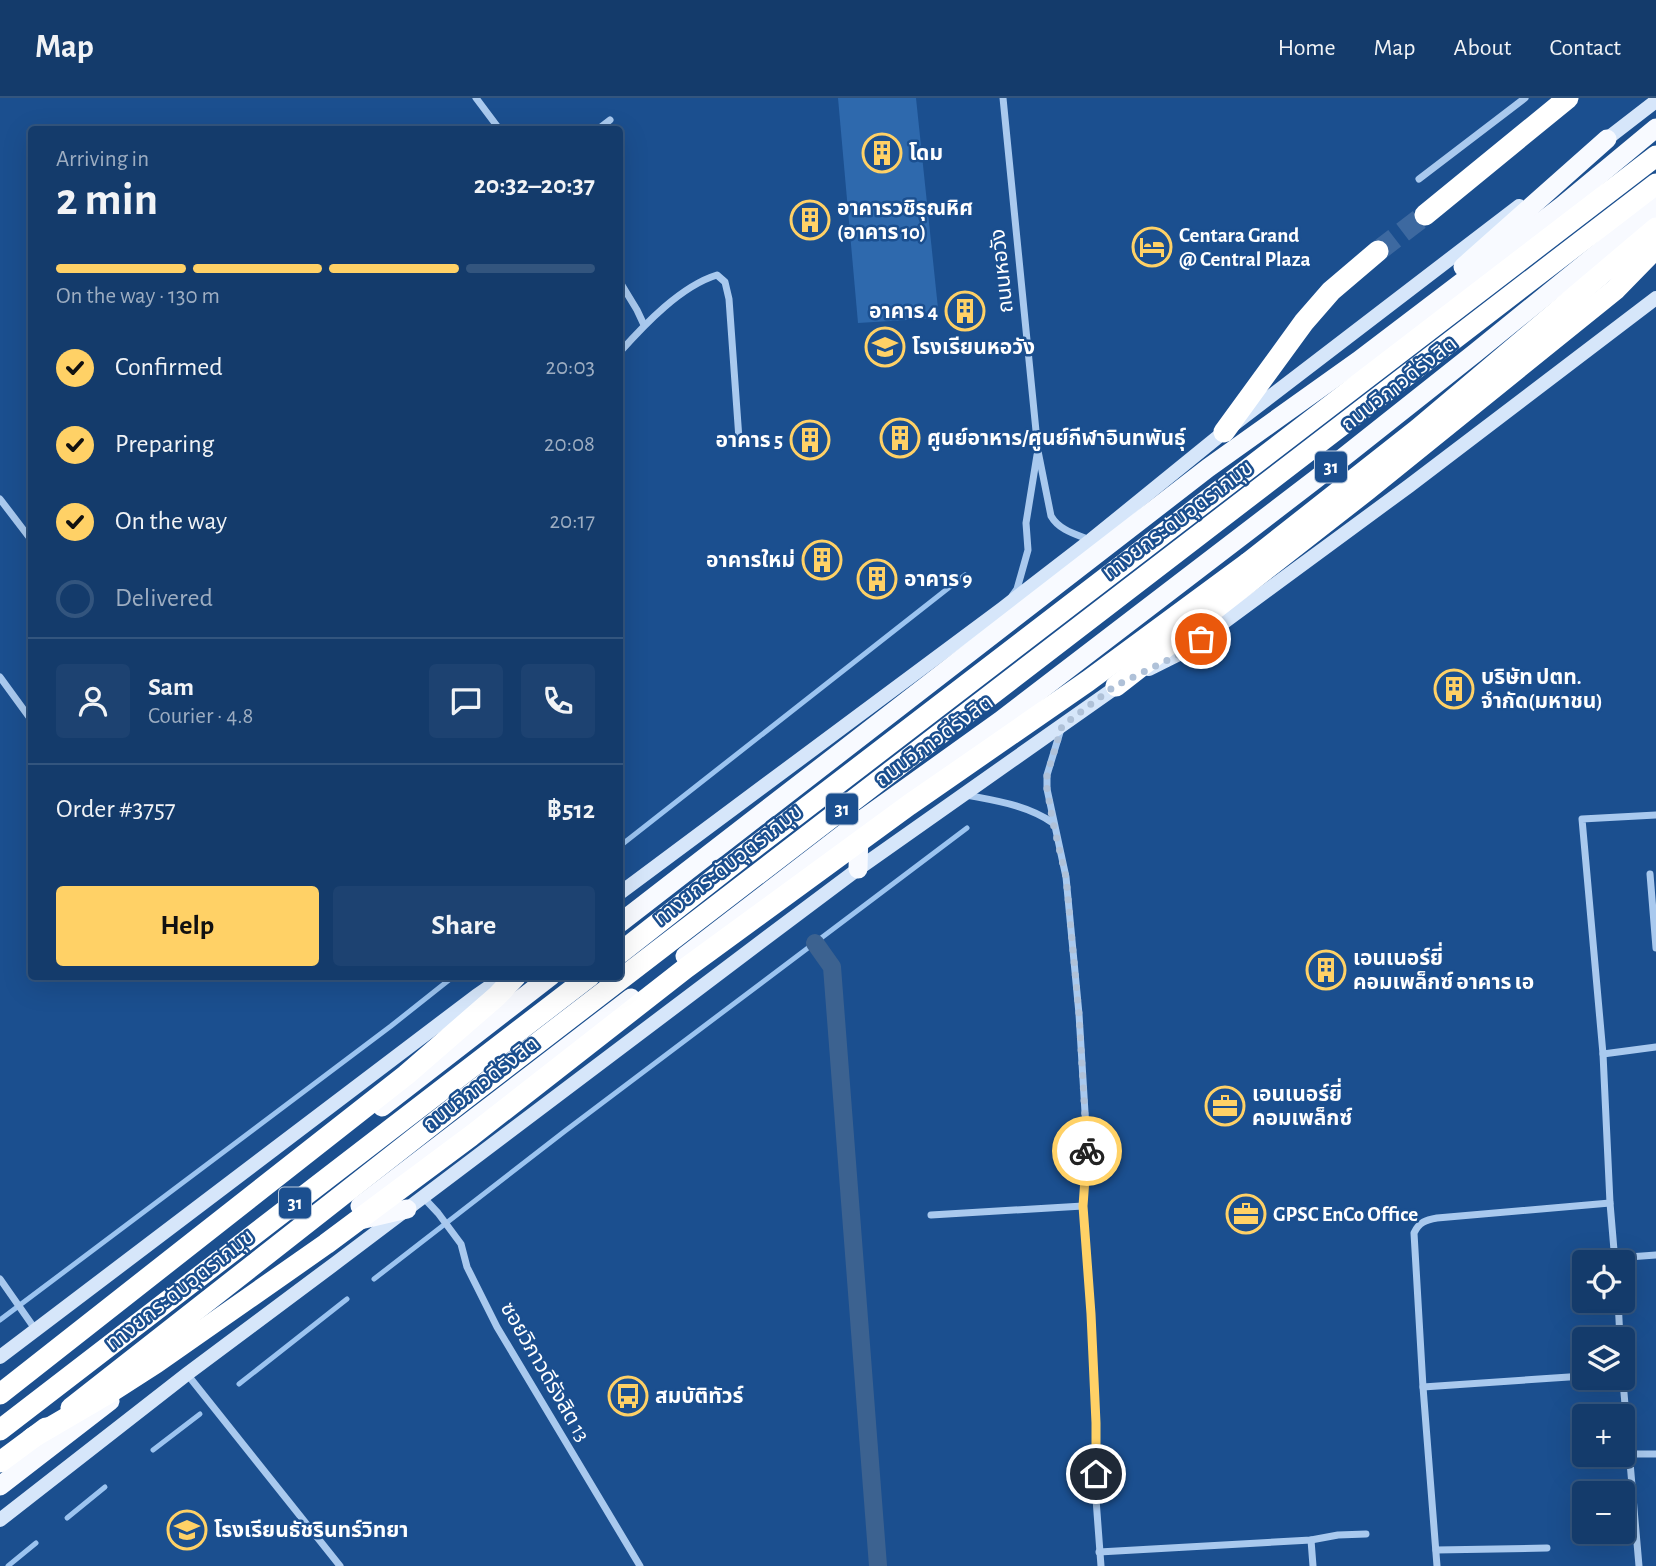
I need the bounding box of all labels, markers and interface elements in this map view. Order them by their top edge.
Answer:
text: Map [35,31,94,64]
text: Home [1278,36,1336,60]
text: Map [1374,36,1416,60]
text: About [1454,36,1511,60]
text: Contact [1549,36,1621,60]
building icon: โดม [861,132,903,174]
place label: โดม [909,142,943,164]
text: Arriving in [56,148,149,171]
text: 20:32–20:37 [474,172,595,198]
text: 2 min [56,177,158,223]
place label: อาคารวชิรุณหิศ (อาคาร 10) [837,198,973,243]
building icon: อาคารวชิรุณหิศ (อาคาร 10) [789,199,831,241]
place label: Centara Grand @ Central Plaza [1179,225,1311,270]
hotel icon: Centara Grand @ Central Plaza [1131,226,1173,268]
street label: ถนนหอวัง [987,228,1017,314]
text: On the way · 130 m [56,285,220,308]
building icon: อาคาร 4 [944,290,986,332]
place label: อาคาร 4 [869,301,938,322]
school or university icon: โรงเรียนหอวัง [864,326,906,368]
street label: ถนนวิภาวดีรังสิต [1337,332,1461,435]
place label: โรงเรียนหอวัง [912,336,1035,358]
icon: check [56,349,94,387]
text: Confirmed [115,354,223,380]
text: 20:03 [546,356,595,379]
building icon: ศูนย์อาหาร/ศูนย์กีฬาอินทพันธุ์ [879,417,921,459]
building icon: อาคาร 5 [789,419,831,461]
icon: check [56,426,94,464]
place label: ศูนย์อาหาร/ศูนย์กีฬาอินทพันธุ์ [927,427,1186,451]
place label: อาคาร 5 [716,430,783,451]
text: Preparing [115,431,214,457]
text: 20:08 [544,433,595,456]
road number: 31 [1315,452,1347,482]
street label: ทางยกระดับอุตราภิมุข [1099,457,1258,585]
icon: check [56,503,94,541]
text: On the way [115,508,227,534]
text: 20:17 [550,510,595,533]
building icon: อาคารใหม่ [801,539,843,581]
place label: อาคารใหม่ [706,549,795,571]
building icon: อาคาร 9 [856,558,898,600]
place label: อาคาร 9 [904,569,972,590]
text: Delivered [115,585,213,611]
pin [1171,609,1231,669]
icon: bag [1182,620,1220,658]
button: person [56,664,130,738]
button: chat [429,664,503,738]
button: phone [521,664,595,738]
place label: บริษัท ปตท. จำกัด(มหาชน) [1481,667,1603,712]
building icon: บริษัท ปตท. จำกัด(มหาชน) [1433,668,1475,710]
text: Sam [148,674,194,700]
street label: ถนนวิภาวดีรังสิต [871,691,997,791]
text: Courier · 4.8 [148,705,253,728]
road number: 31 [826,794,858,824]
text: Order #3757 [56,796,176,822]
text: ฿512 [547,797,595,823]
street label: ทางยกระดับอุตราภิมุข [650,801,807,931]
button: Help [56,886,319,966]
button: Share [333,886,595,966]
place label: เอนเนอร์ยี่ คอมเพล็กซ์ อาคาร เอ [1353,942,1534,993]
building icon: เอนเนอร์ยี่ คอมเพล็กซ์ อาคาร เอ [1305,949,1347,991]
street label: ถนนวิภาวดีรังสิต [419,1032,543,1135]
place label: เอนเนอร์ยี่ คอมเพล็กซ์ [1252,1078,1353,1129]
office icon: เอนเนอร์ยี่ คอมเพล็กซ์ [1204,1085,1246,1127]
courier [1052,1116,1122,1186]
icon: bike [1068,1132,1106,1170]
road number: 31 [279,1188,311,1218]
office icon: GPSC EnCo Office [1225,1193,1267,1235]
place label: GPSC EnCo Office [1273,1204,1418,1225]
street label: ทางยกระดับอุตราภิมุข [102,1226,259,1356]
map controls [1572,1250,1635,1544]
button: locate [1572,1250,1635,1313]
street label: ซอยวิภาวดีรังสิต 13 [497,1298,594,1445]
button: layers [1572,1327,1635,1390]
bus stop icon: สมบัติทัวร์ [607,1375,649,1417]
place label: สมบัติทัวร์ [655,1385,744,1407]
button: + [1572,1404,1635,1467]
pin [1066,1444,1126,1504]
icon: home [1077,1455,1115,1493]
button: − [1572,1481,1635,1544]
school or university icon: โรงเรียนธัชรินทร์วิทยา [166,1509,208,1551]
place label: โรงเรียนธัชรินทร์วิทยา [214,1519,408,1541]

